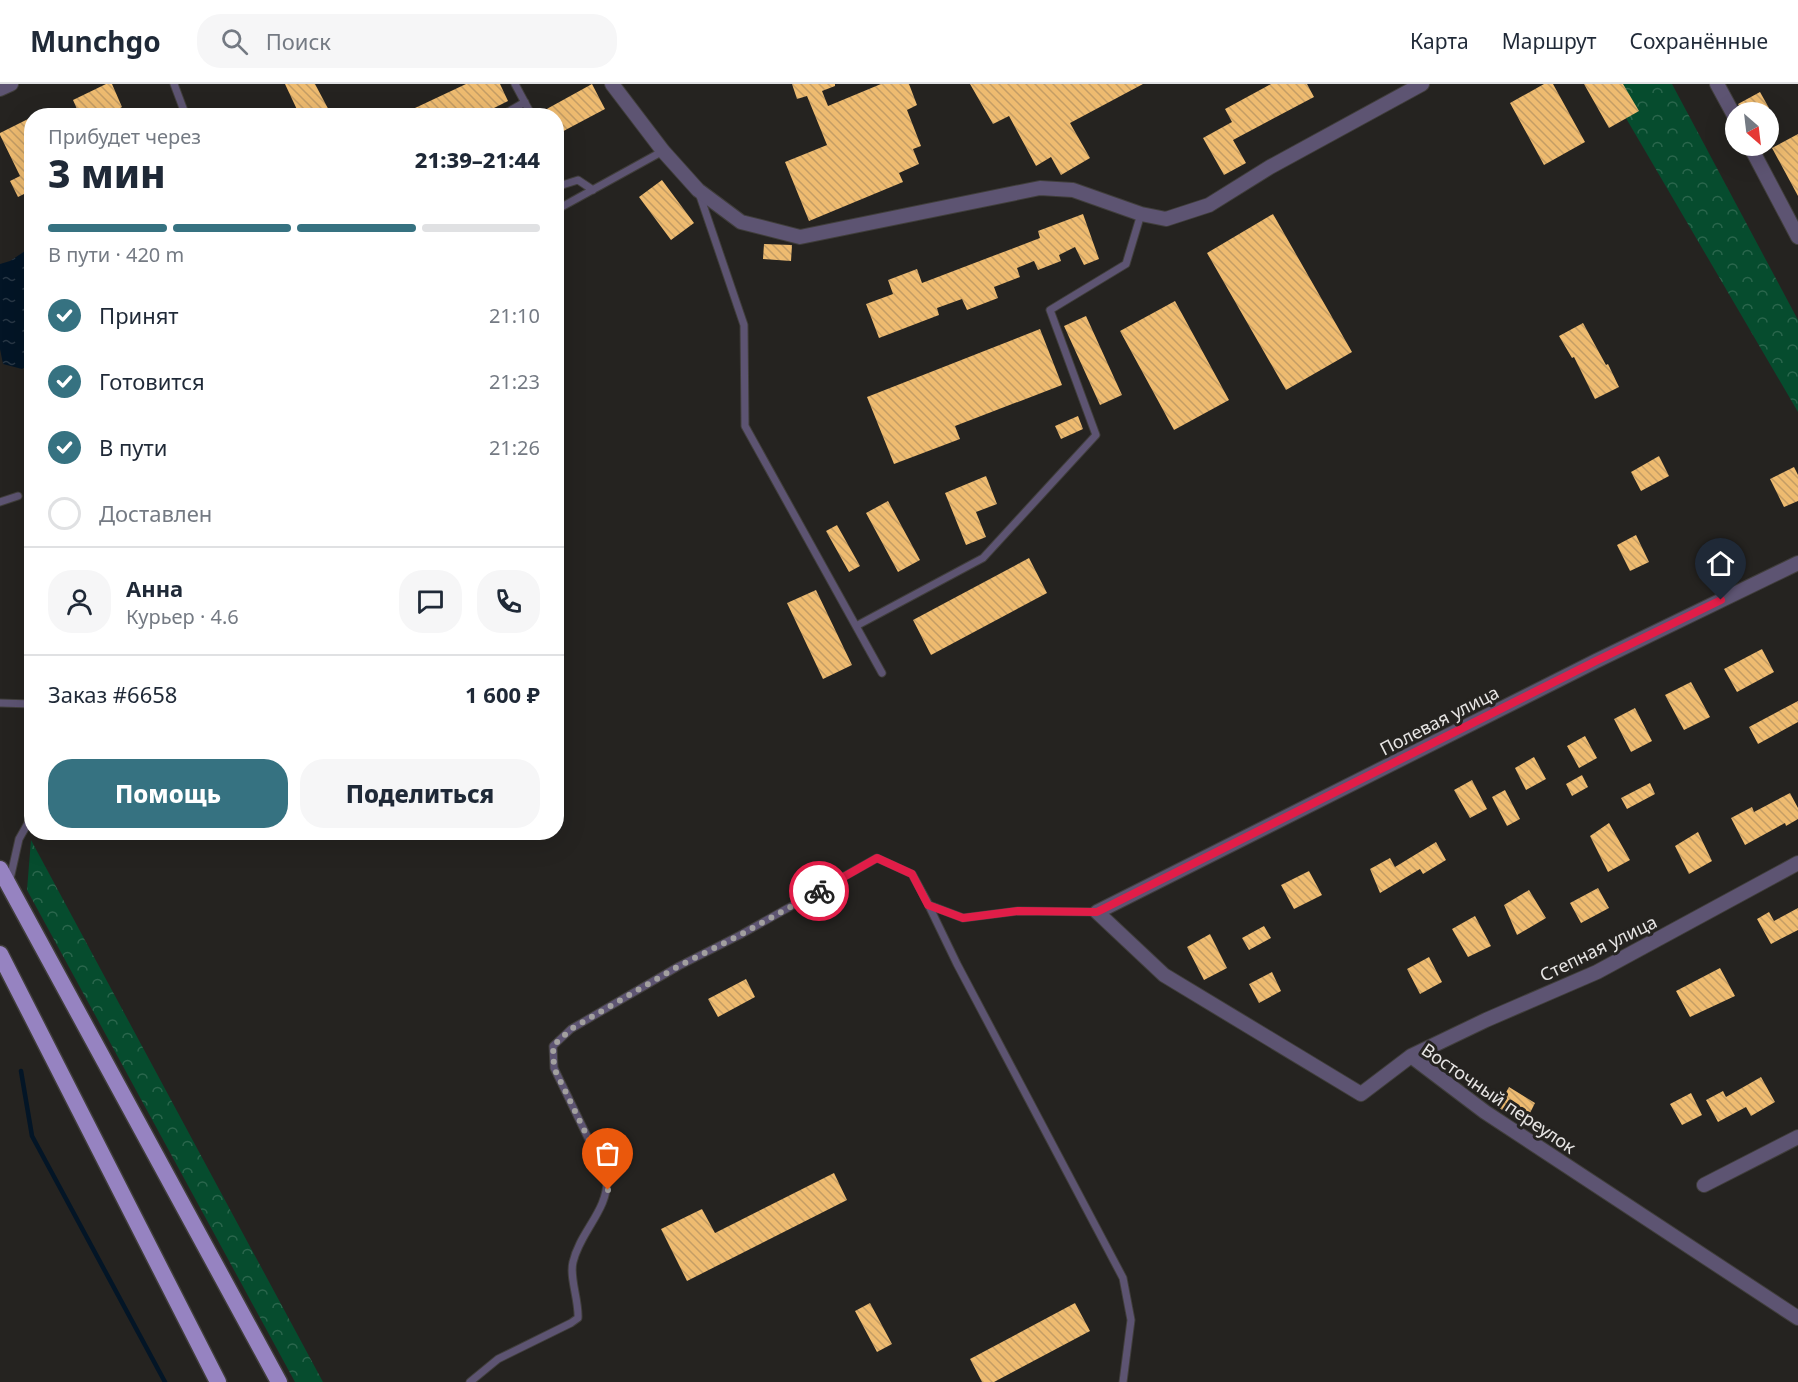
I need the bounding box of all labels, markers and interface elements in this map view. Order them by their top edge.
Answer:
search box [197,14,617,68]
text: Munchgo [30,22,161,60]
icon: search [218,25,251,58]
text: Поиск [266,26,331,56]
text: Карта [1410,27,1469,55]
text: Маршрут [1502,27,1597,55]
text: Сохранённые [1630,27,1768,55]
north arrow [1725,102,1779,156]
map controls [1725,102,1779,156]
text: Прибудет через [48,123,201,150]
text: 21:39–21:44 [415,144,540,174]
text: 3 мин [48,146,166,199]
text: В пути · 420 m [48,241,184,268]
icon: check [48,299,81,332]
text: Принят [99,300,179,330]
text: 21:10 [489,302,540,329]
icon: check [48,365,81,398]
text: Готовится [99,366,205,396]
text: 21:23 [489,368,540,395]
icon: check [48,431,81,464]
text: В пути [99,432,167,462]
text: 21:26 [489,434,540,461]
text: Доставлен [99,498,212,528]
pin [1695,538,1746,600]
icon: home [1704,547,1737,580]
button: person [48,570,111,633]
button: chat [399,570,462,633]
button: phone [477,570,540,633]
text: Анна [126,573,183,603]
text: Курьер · 4.6 [126,603,239,630]
text: Заказ #6658 [48,679,177,709]
text: 1 600 ₽ [465,679,540,709]
street label: Полевая улица [1375,680,1503,760]
button: Помощь [48,759,288,828]
button: Поделиться [300,759,540,828]
courier [789,861,849,921]
icon: bike [803,875,836,908]
street label: Степная улица [1535,909,1661,987]
street label: Восточный переулок [1417,1037,1581,1159]
pin [582,1128,633,1190]
icon: bag [591,1137,624,1170]

